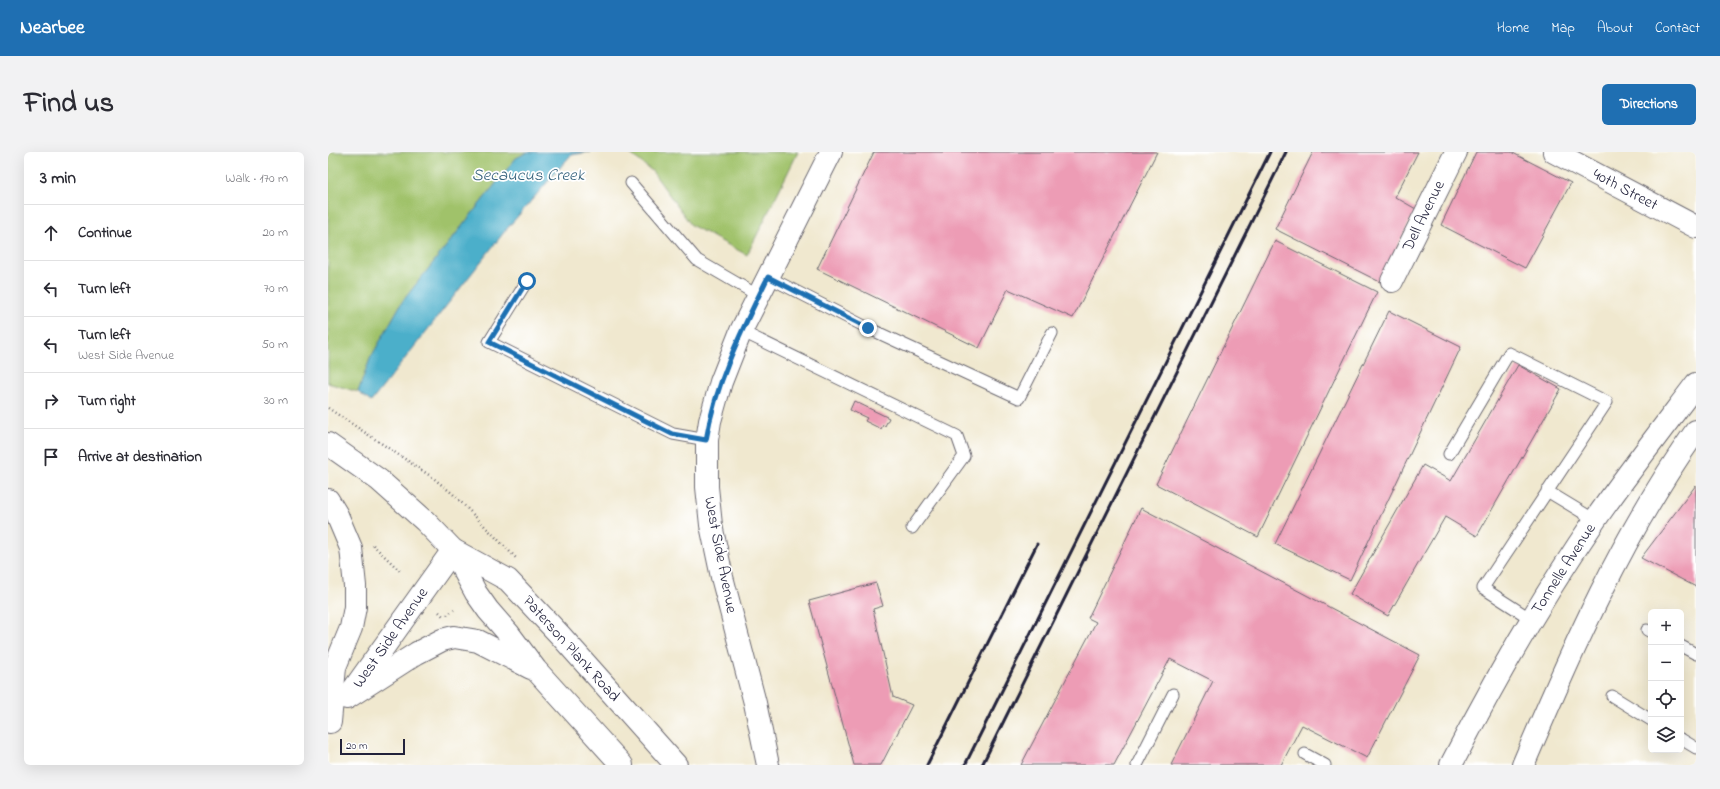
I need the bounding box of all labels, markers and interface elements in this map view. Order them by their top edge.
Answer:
text: Nearbee [20,15,85,42]
text: Home [1497,18,1529,39]
text: Map [1551,18,1575,39]
text: About [1597,18,1633,39]
text: Contact [1655,18,1700,39]
text: Find us [24,84,114,125]
button: Directions [1602,84,1696,125]
water label: Secaucus Creek [472,163,586,188]
street label: 40th Street [1588,163,1662,218]
text: 3 min [40,166,76,191]
text: Walk · 170 m [225,169,288,188]
street label: Dell Avenue [1396,176,1452,256]
icon: ahead [40,222,62,244]
text: Continue [78,222,132,244]
text: 20 m [263,223,288,242]
route start [518,272,536,290]
icon: left [40,278,62,300]
text: Turn left [78,278,131,300]
text: 70 m [264,279,288,298]
route end [859,319,877,337]
text: Turn left [78,324,131,346]
icon: left [40,334,62,356]
text: 50 m [262,335,288,354]
text: West Side Avenue [78,346,174,365]
icon: right [40,390,62,412]
text: Turn right [78,390,136,412]
text: 30 m [264,391,288,410]
icon: arrive [40,446,62,468]
text: Arrive at destination [78,446,202,468]
street label: West Side Avenue [697,495,743,616]
street label: Tonnelle Avenue [1526,518,1603,619]
street label: West Side Avenue [347,582,435,693]
street label: Paterson Plank Road [517,590,625,708]
map controls [1648,609,1684,753]
button: + [1648,609,1684,645]
button: − [1648,645,1684,681]
button: locate [1648,681,1684,717]
button: layers [1648,717,1684,753]
scale bar [340,737,405,756]
text: 20 m [346,738,368,754]

